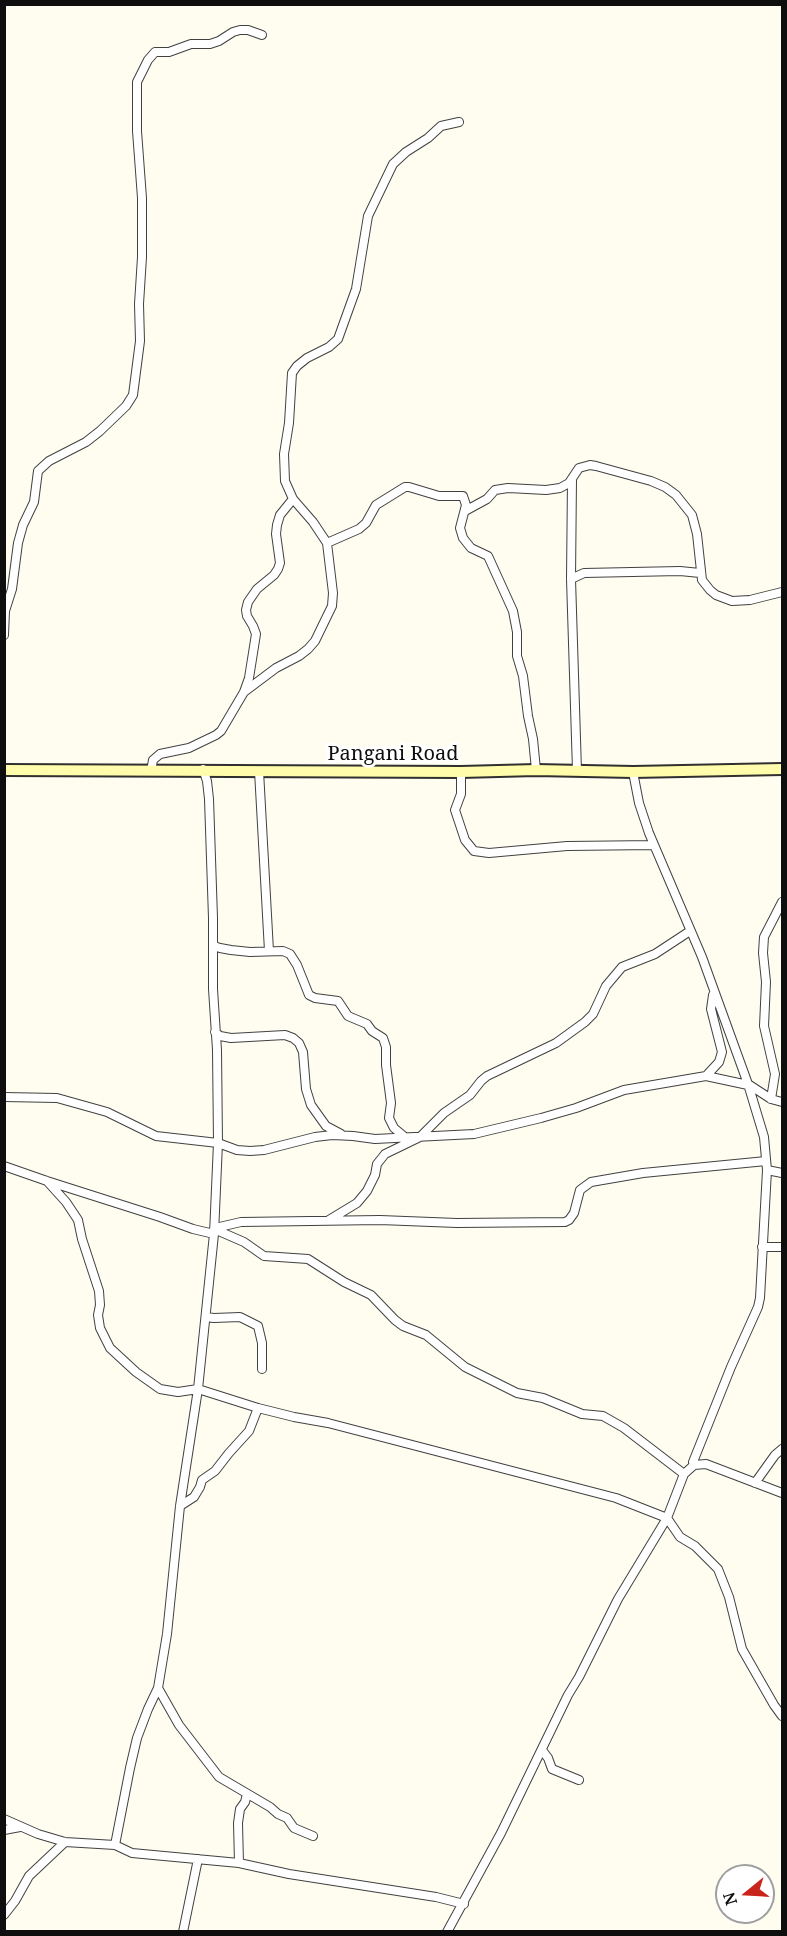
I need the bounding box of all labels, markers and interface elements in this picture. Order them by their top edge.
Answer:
street label: Pangani Road [328,742,458,766]
north arrow [715,1864,775,1924]
text: N [717,1890,742,1908]

